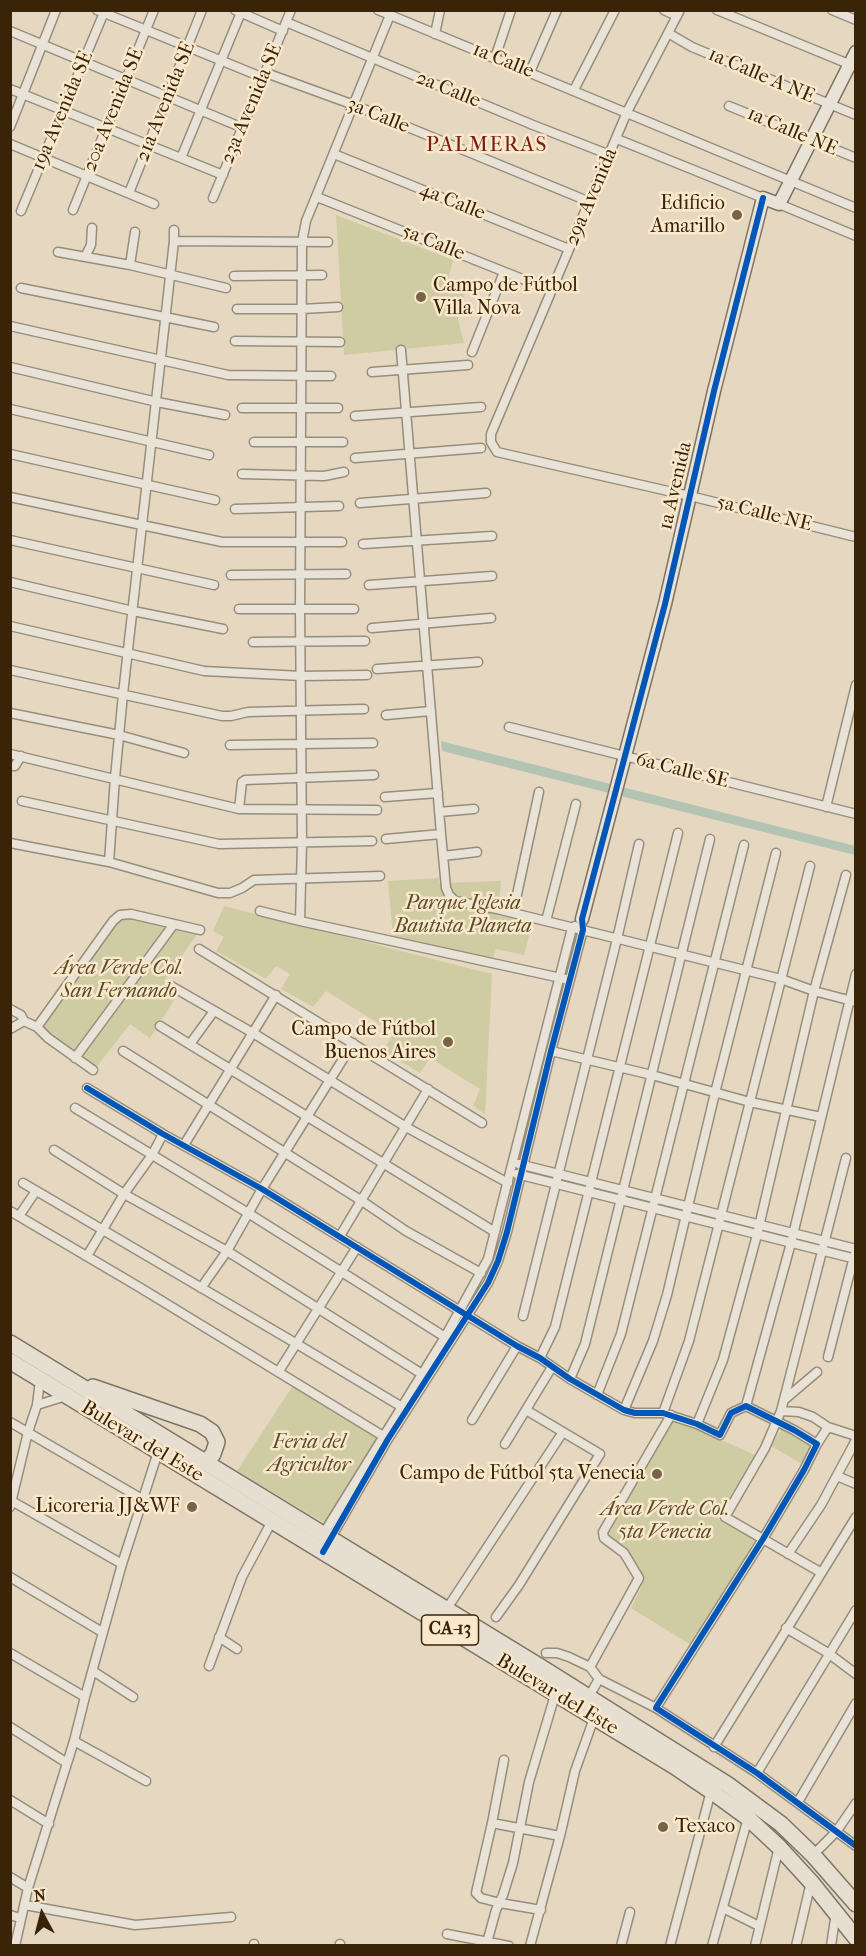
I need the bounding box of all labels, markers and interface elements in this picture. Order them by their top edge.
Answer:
street label: 21a Avenida SE [131,38,201,166]
street label: 1a Calle [469,38,537,84]
street label: 23a Avenida SE [216,40,288,168]
street label: 1a Calle A NE [704,43,818,109]
street label: 20a Avenida SE [78,45,150,175]
street label: 19a Avenida SE [27,48,99,174]
street label: 2a Calle [412,66,484,114]
street label: 3a Calle [343,93,413,139]
street label: 1a Calle NE [743,102,841,162]
district label: PALMERAS [426,133,548,159]
street label: 29a Avenida [561,145,623,249]
street label: 4a Calle [416,178,488,226]
place label: Edificio Amarillo [651,192,725,239]
marker: Edificio Amarillo [730,208,744,222]
street label: 5a Calle [398,220,468,266]
place label: Campo de Fútbol Villa Nova [433,274,578,321]
marker: Campo de Fútbol Villa Nova [414,290,428,304]
street label: 1a Avenida [654,439,698,533]
street label: 5a Calle NE [714,491,814,537]
street label: 6a Calle SE [633,748,731,794]
park label: Parque Iglesia Bautista Planeta [394,892,532,939]
park label: Área Verde Col. San Fernando [55,957,183,1004]
place label: Campo de Fútbol Buenos Aires [291,1018,436,1065]
marker: Campo de Fútbol Buenos Aires [441,1035,455,1049]
street label: Bulevar del Este [77,1396,207,1488]
park label: Feria del Agricultor [268,1431,350,1478]
place label: Campo de Fútbol 5ta Venecia [399,1462,645,1486]
marker: Campo de Fútbol 5ta Venecia [650,1467,664,1481]
place label: Licoreria JJ&WF [35,1495,180,1519]
park label: Área Verde Col. 5ta Venecia [601,1498,729,1545]
marker: Licoreria JJ&WF [185,1500,199,1514]
road number: CA-13 [422,1615,478,1645]
street label: Bulevar del Este [492,1649,622,1741]
place label: Texaco [675,1815,735,1839]
marker: Texaco [656,1820,670,1834]
north arrow [12,1884,72,1944]
text: N [33,1885,47,1906]

